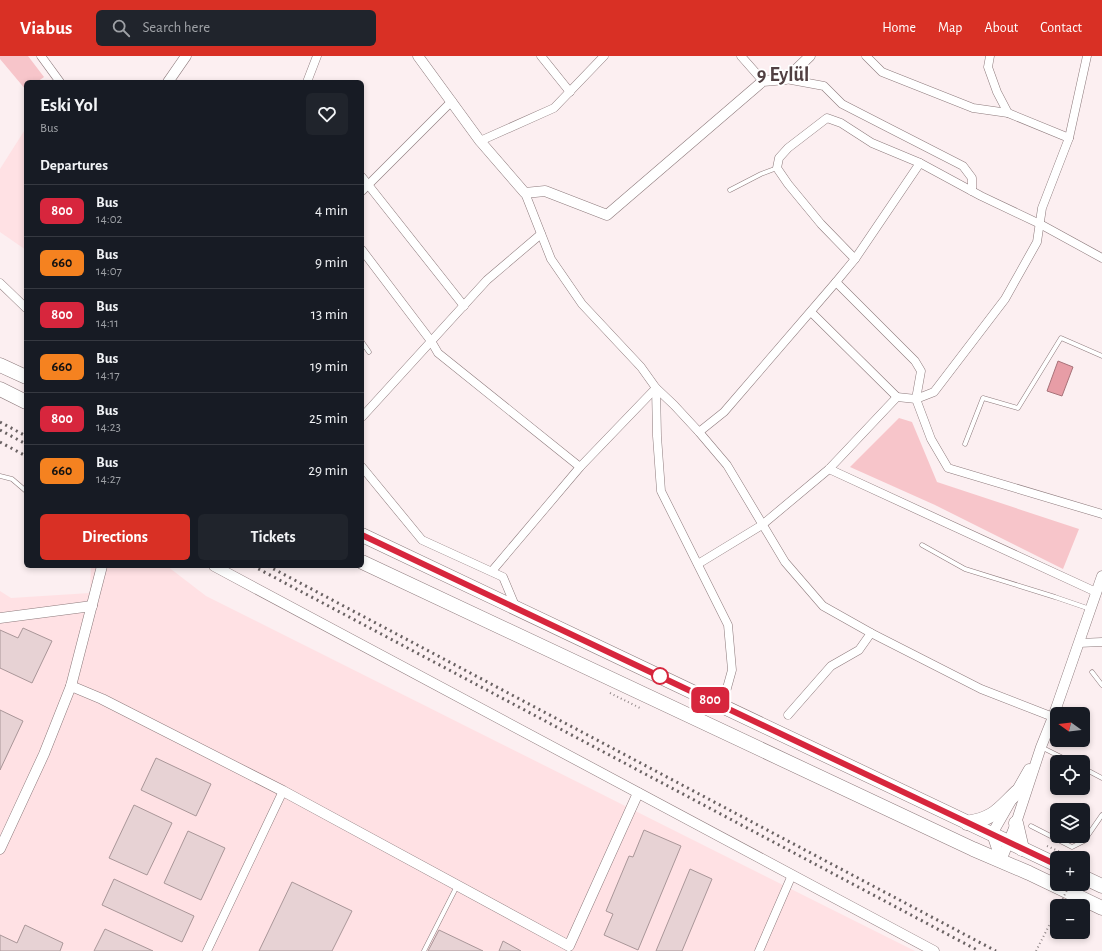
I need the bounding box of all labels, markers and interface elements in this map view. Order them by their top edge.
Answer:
search box [96,10,376,46]
icon: search [110,17,132,39]
text: Viabus [20,19,72,38]
text: Search here [142,20,210,35]
text: Home [882,21,916,35]
text: Map [938,21,962,35]
text: About [984,21,1018,35]
text: Contact [1040,21,1082,35]
district label: 9 Eylül [757,65,809,85]
button: heart [306,93,348,135]
text: Eski Yol [40,96,98,115]
text: Bus [40,122,58,135]
text: Departures [40,158,108,173]
text: Bus [96,195,118,210]
text: 4 min [315,203,348,218]
text: 800 [51,204,73,218]
text: 14:02 [96,213,122,226]
text: Bus [96,247,118,262]
text: 9 min [315,255,348,270]
text: 660 [52,256,72,270]
text: 14:07 [96,265,122,278]
text: Bus [96,299,118,314]
text: 13 min [311,307,348,322]
text: 800 [51,308,73,322]
text: 14:11 [96,317,119,330]
text: Bus [96,351,118,366]
text: 19 min [310,359,348,374]
text: 660 [52,360,72,374]
text: 14:17 [96,369,120,382]
text: Bus [96,403,118,418]
text: 25 min [309,411,348,426]
text: 800 [51,412,73,426]
text: 14:23 [96,421,121,434]
text: Bus [96,455,118,470]
text: 29 min [308,463,348,478]
text: 660 [52,464,72,478]
text: 14:27 [96,473,121,486]
button: Directions [40,514,190,560]
button: Tickets [198,514,348,560]
unlabelled marker [651,667,669,685]
line badge: 800 [687,687,733,713]
text: 800 [699,693,721,707]
north arrow [1050,707,1090,747]
map controls [1050,707,1090,939]
button: locate [1050,755,1090,795]
button: layers [1050,803,1090,843]
button: + [1050,851,1090,891]
button: − [1050,899,1090,939]

